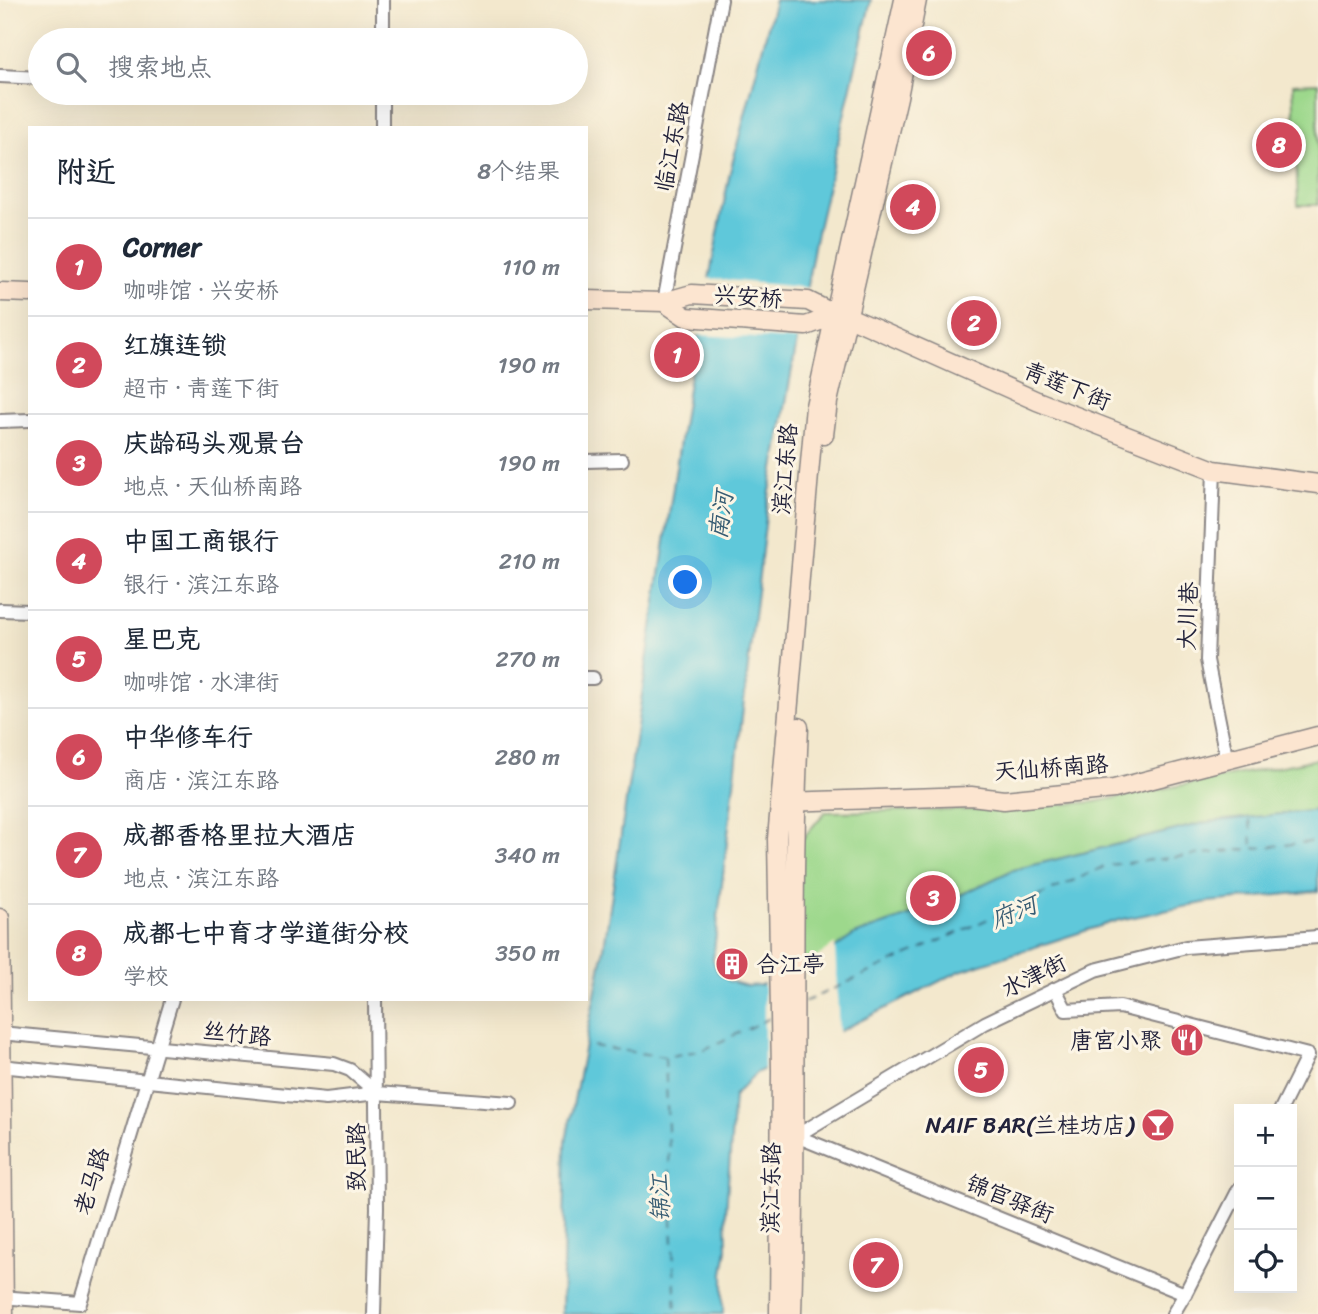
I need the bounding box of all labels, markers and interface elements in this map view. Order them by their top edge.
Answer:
pin: 6 [906,27,952,79]
search box [28,28,588,105]
text: 搜索地点 [108,44,212,90]
icon: search [52,48,90,86]
street label: 临江东路 [643,98,701,196]
pin: 8 [1256,119,1302,171]
text: 附近 [56,145,116,199]
text: 8个结果 [477,151,560,192]
pin: 4 [890,181,936,233]
text: Corner [123,224,201,270]
text: 1 [74,247,84,288]
text: 110 m [502,247,560,288]
text: 咖啡馆 · 兴安桥 [123,270,279,311]
street label: 兴安桥 [712,274,784,320]
pin: 2 [951,297,997,349]
text: 红旗连锁 [123,322,227,368]
pin: 1 [654,329,700,381]
text: 2 [72,345,86,386]
text: 190 m [498,345,560,386]
street label: 青莲下街 [1017,350,1117,422]
text: 超市 · 青莲下街 [123,368,279,409]
text: 庆龄码头观景台 [123,420,305,466]
street label: 滨江东路 [761,421,809,517]
text: 3 [73,443,85,484]
text: 190 m [498,443,560,484]
text: 地点 · 天仙桥南路 [123,466,302,507]
water label: 南河 [697,484,746,542]
text: 中国工商银行 [123,518,279,564]
text: 4 [72,541,86,582]
text: 210 m [499,541,560,582]
text: 银行 · 滨江东路 [123,564,279,605]
your location [668,565,702,599]
street label: 大川巷 [1166,580,1210,651]
text: 星巴克 [123,616,201,662]
text: 5 [72,639,86,680]
text: 270 m [495,639,560,680]
text: 咖啡馆 · 水津街 [123,662,279,703]
text: 中华修车行 [123,714,253,760]
text: 6 [72,737,86,778]
text: 280 m [495,737,560,778]
street label: 天仙桥南路 [992,744,1110,792]
text: 商店 · 滨江东路 [123,760,279,801]
text: 成都香格里拉大酒店 [123,812,357,858]
text: 7 [72,835,86,876]
text: 340 m [495,835,560,876]
text: 地点 · 滨江东路 [123,858,279,899]
pin: 3 [910,872,956,924]
water label: 府河 [984,882,1048,940]
text: 成都七中育才学道街分校 [123,910,409,956]
text: 8 [72,933,86,974]
text: 350 m [495,933,560,974]
street label: 水津街 [994,942,1074,1010]
place label: 合江亭 [756,944,825,985]
building icon: 合江亭 [713,945,751,983]
text: 学校 [123,956,169,997]
street label: 丝竹路 [201,1010,273,1058]
place label: 唐宫小聚 [1070,1020,1162,1061]
restaurant icon: 唐宫小聚 [1168,1021,1206,1059]
pin: 5 [958,1044,1004,1096]
map controls [1234,1104,1297,1293]
button: + [1234,1104,1297,1167]
place label: NAIF BAR(兰桂坊店) [925,1105,1136,1146]
bar icon: NAIF BAR(兰桂坊店) [1139,1106,1177,1144]
street label: 致民路 [336,1123,377,1192]
street label: 老马路 [62,1142,122,1220]
street label: 滨江东路 [750,1142,792,1234]
street label: 锦官驿街 [960,1163,1060,1235]
button: − [1234,1167,1297,1230]
water label: 锦江 [638,1172,682,1223]
button: locate [1234,1230,1297,1293]
pin: 7 [853,1239,899,1291]

